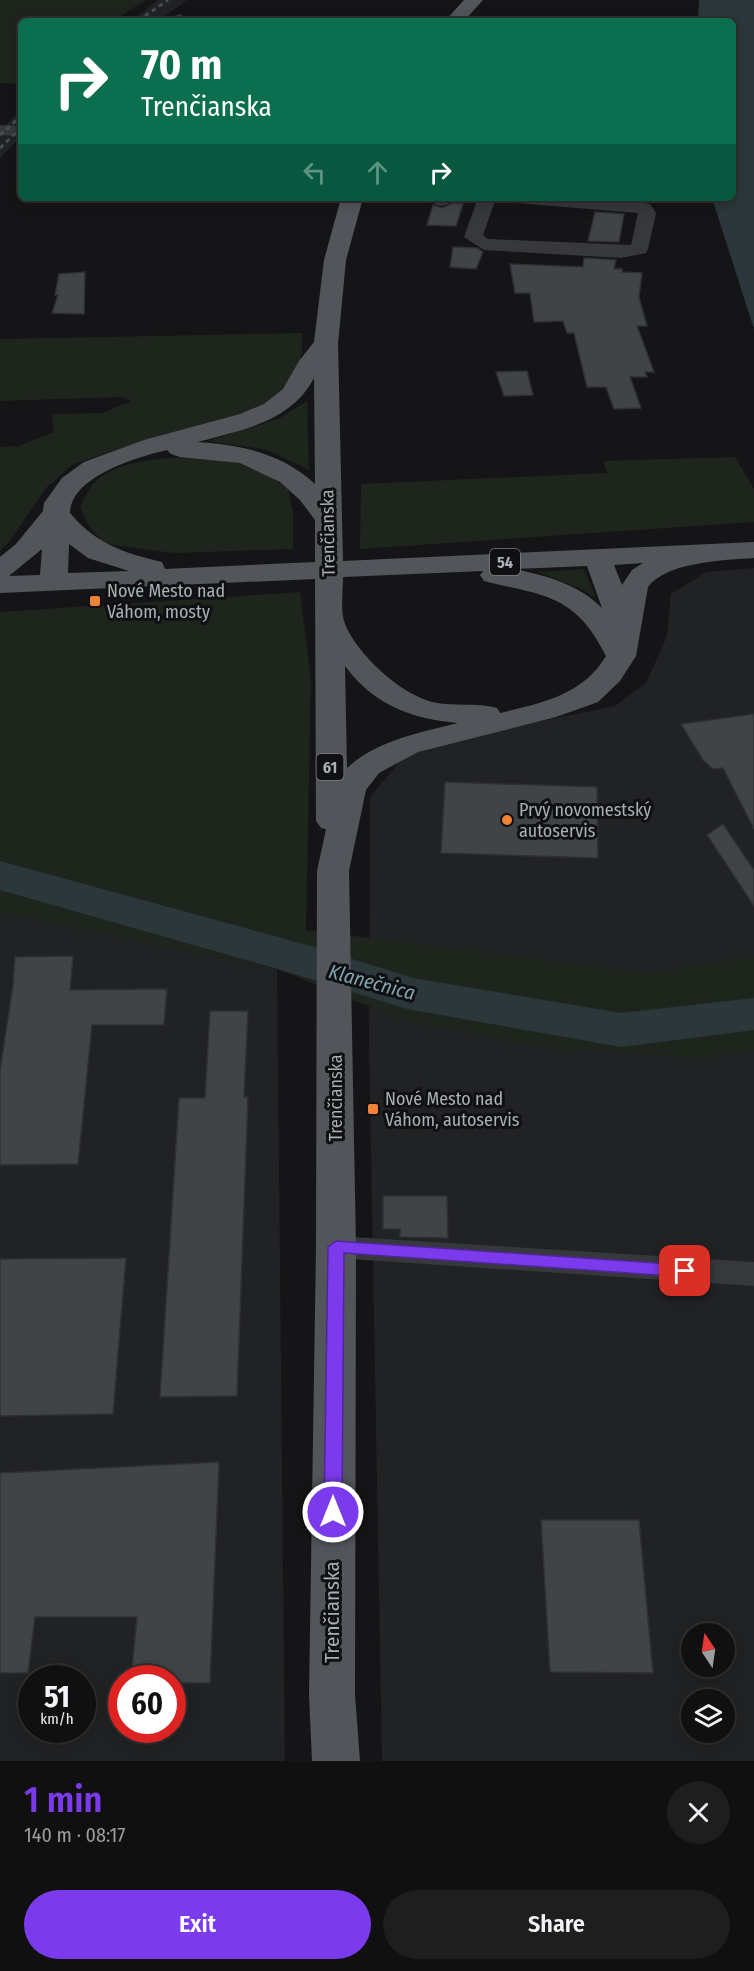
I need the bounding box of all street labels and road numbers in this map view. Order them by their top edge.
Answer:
street label: Trenčianska [316,489,340,577]
road number: 54 [490,549,520,575]
road number: 61 [316,754,344,780]
street label: Trenčianska [325,1054,347,1142]
street label: Trenčianska [319,1561,345,1663]

